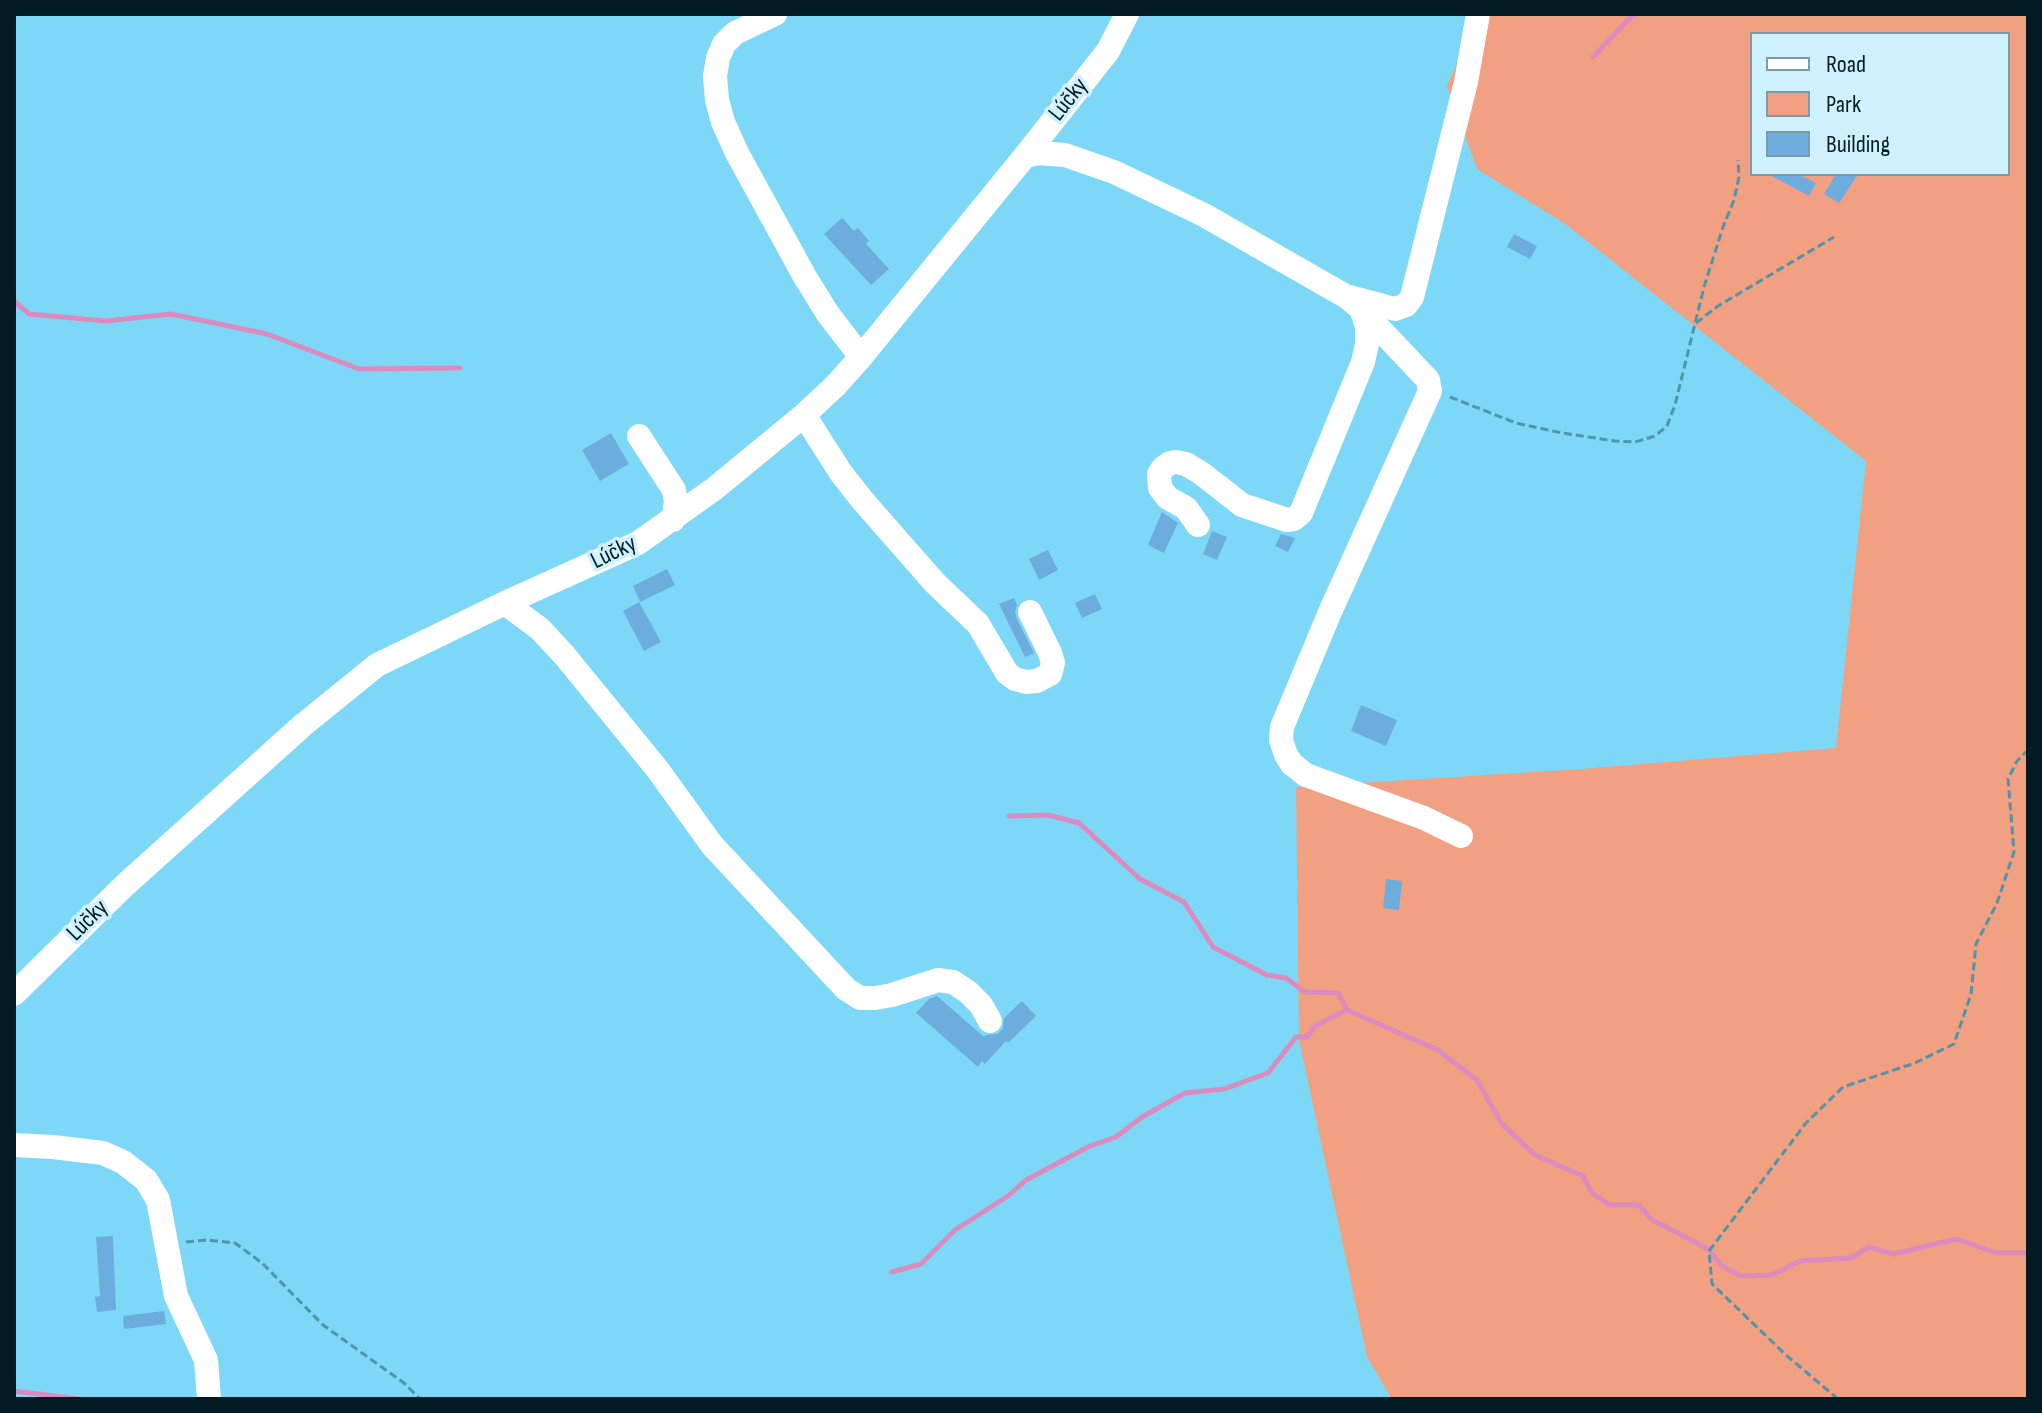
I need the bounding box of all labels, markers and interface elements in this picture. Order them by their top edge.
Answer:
legend [1750,32,2010,176]
text: Road [1826,50,1866,79]
street label: Lúčky [1043,73,1095,127]
text: Park [1826,90,1861,119]
text: Building [1826,130,1890,159]
street label: Lúčky [587,530,641,576]
street label: Lúčky [61,894,115,948]

